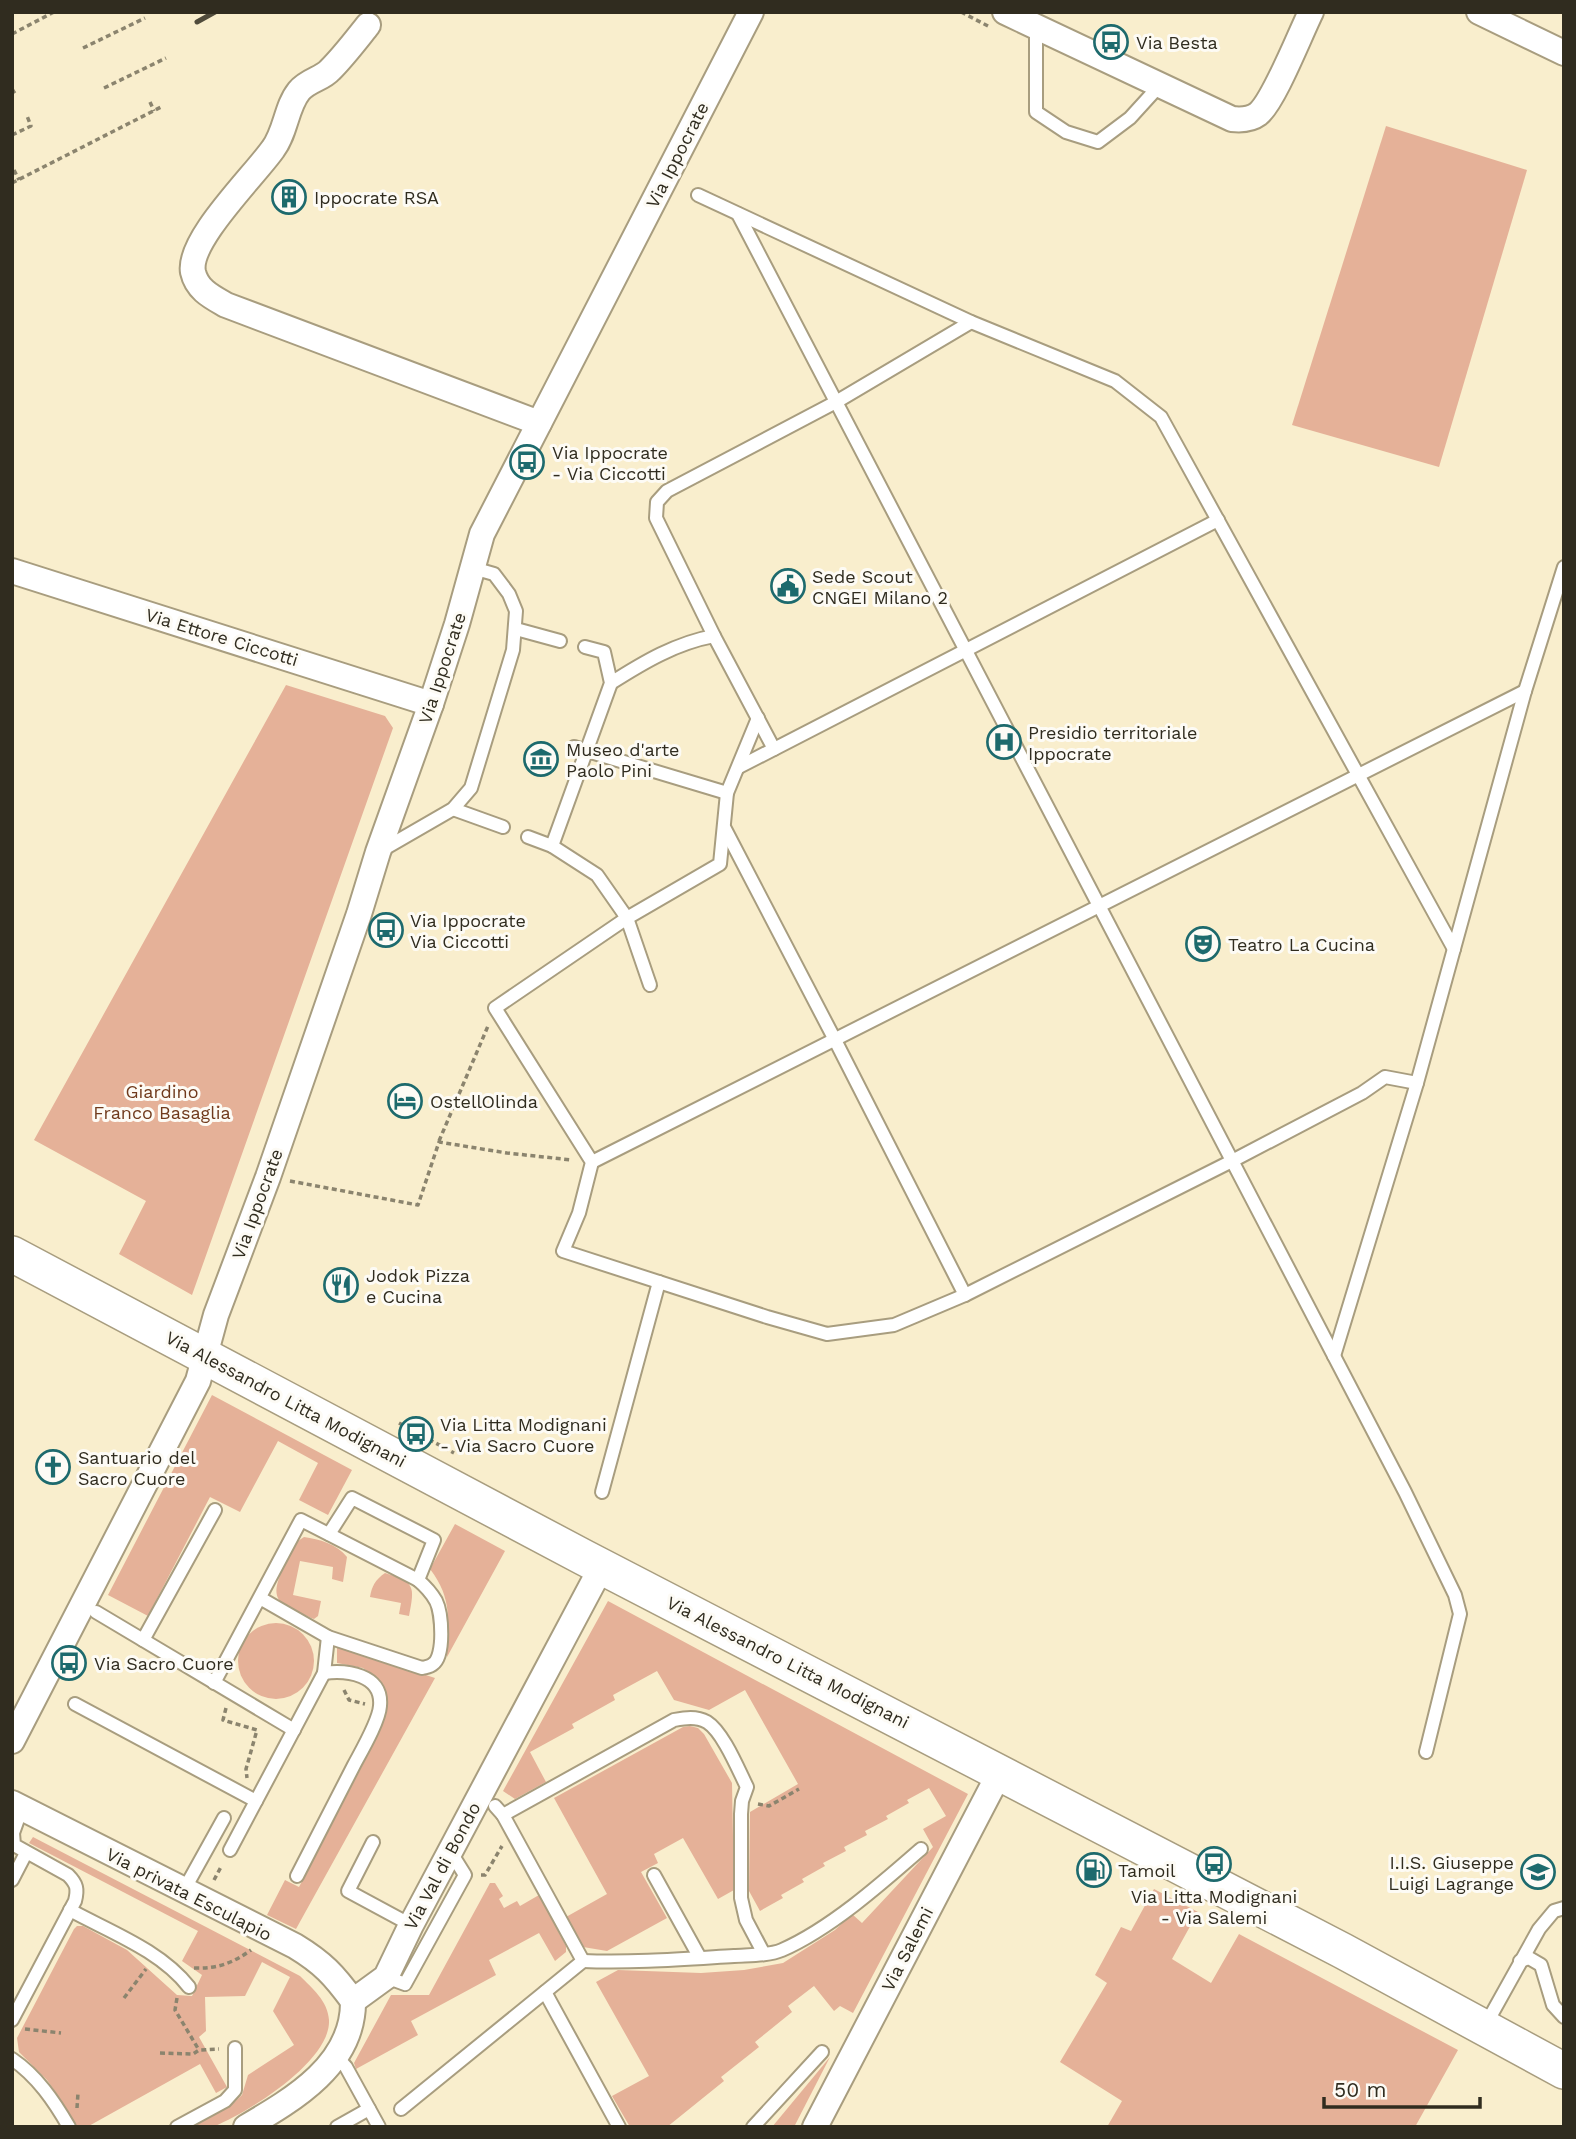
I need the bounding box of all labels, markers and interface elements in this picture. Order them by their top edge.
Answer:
bus stop icon: Via Besta [1092,23,1130,61]
place label: Via Besta [1136,32,1218,53]
street label: Via Ippocrate [641,99,713,211]
building icon: Ippocrate RSA [270,178,308,216]
place label: Ippocrate RSA [314,187,439,208]
place label: Via Ippocrate - Via Ciccotti [552,442,668,484]
bus stop icon: Via Ippocrate - Via Ciccotti [508,443,546,481]
place label: Sede Scout CNGEI Milano 2 [812,566,948,608]
public building icon: Sede Scout CNGEI Milano 2 [769,567,807,605]
street label: Via Ettore Ciccotti [143,604,301,670]
street label: Via Ippocrate [414,610,470,726]
place label: Presidio territoriale Ippocrate [1028,722,1197,764]
hospital icon: Presidio territoriale Ippocrate [985,723,1023,761]
place label: Museo d'arte Paolo Pini [566,739,679,781]
museum icon: Museo d'arte Paolo Pini [522,740,560,778]
place label: Via Ippocrate Via Ciccotti [410,910,526,952]
bus stop icon: Via Ippocrate Via Ciccotti [367,911,405,949]
theatre icon: Teatro La Cucina [1184,925,1222,963]
place label: Teatro La Cucina [1228,934,1375,955]
park label: Giardino Franco Basaglia [93,1081,231,1123]
hotel icon: OstellOlinda [386,1082,424,1120]
place label: OstellOlinda [430,1091,538,1112]
street label: Via Ippocrate [227,1146,287,1262]
place label: Jodok Pizza e Cucina [366,1265,470,1307]
restaurant icon: Jodok Pizza e Cucina [322,1266,360,1304]
street label: Via Alessandro Litta Modignani [162,1327,410,1471]
place label: Via Litta Modignani - Via Sacro Cuore [440,1414,607,1456]
bus stop icon: Via Litta Modignani - Via Sacro Cuore [397,1415,435,1453]
place label: Santuario del Sacro Cuore [78,1447,196,1489]
church icon: Santuario del Sacro Cuore [34,1448,72,1486]
street label: Via Alessandro Litta Modignani [663,1592,913,1732]
bus stop icon: Via Sacro Cuore [50,1644,88,1682]
place label: Via Sacro Cuore [94,1653,234,1674]
street label: Via Val di Bondo [400,1799,484,1933]
street label: Via privata Esculapio [103,1843,275,1945]
bus stop icon: Via Litta Modignani - Via Salemi [1195,1845,1233,1883]
fuel station icon: Tamoil [1075,1851,1113,1889]
place label: I.I.S. Giuseppe Luigi Lagrange [1388,1852,1514,1894]
school or university icon: I.I.S. Giuseppe Luigi Lagrange [1519,1853,1557,1891]
place label: Tamoil [1118,1860,1176,1881]
place label: Via Litta Modignani - Via Salemi [1131,1886,1297,1928]
street label: Via Salemi [877,1903,937,1995]
scale bar [1324,2066,1480,2110]
text: 50 m [1334,2077,1386,2102]

